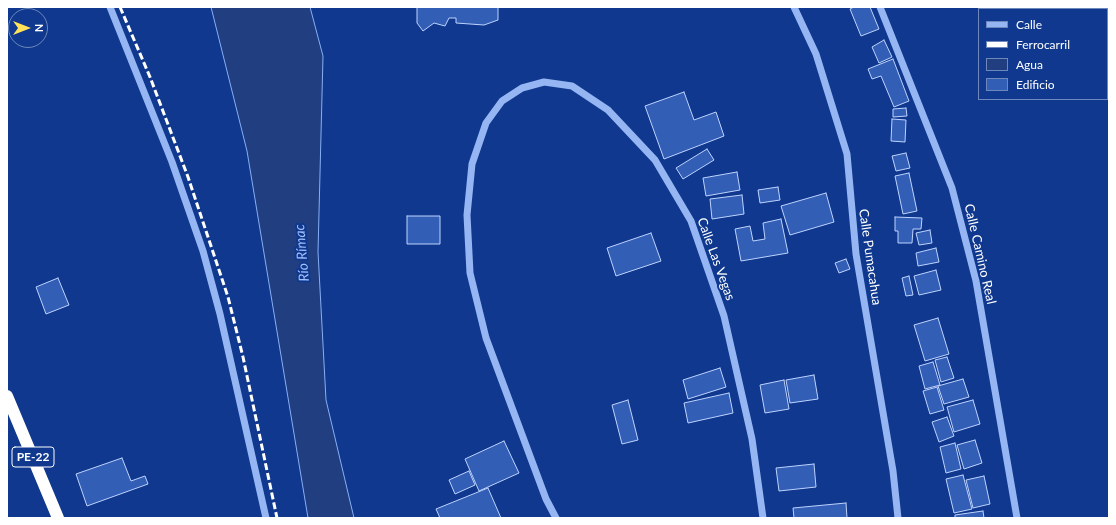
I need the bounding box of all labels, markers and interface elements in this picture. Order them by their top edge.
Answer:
north arrow [8,8,48,48]
legend [978,8,1108,100]
text: Calle [1016,17,1042,32]
text: N [33,24,46,32]
text: Ferrocarril [1016,37,1070,52]
text: Agua [1016,57,1043,72]
text: Edificio [1016,77,1055,92]
street label: Calle Camino Real [961,202,999,306]
street label: Calle Pumacahua [856,208,884,306]
street label: Calle Las Vegas [694,215,738,303]
water label: Río Rímac [291,224,313,282]
road number: PE-22 [12,447,54,467]

